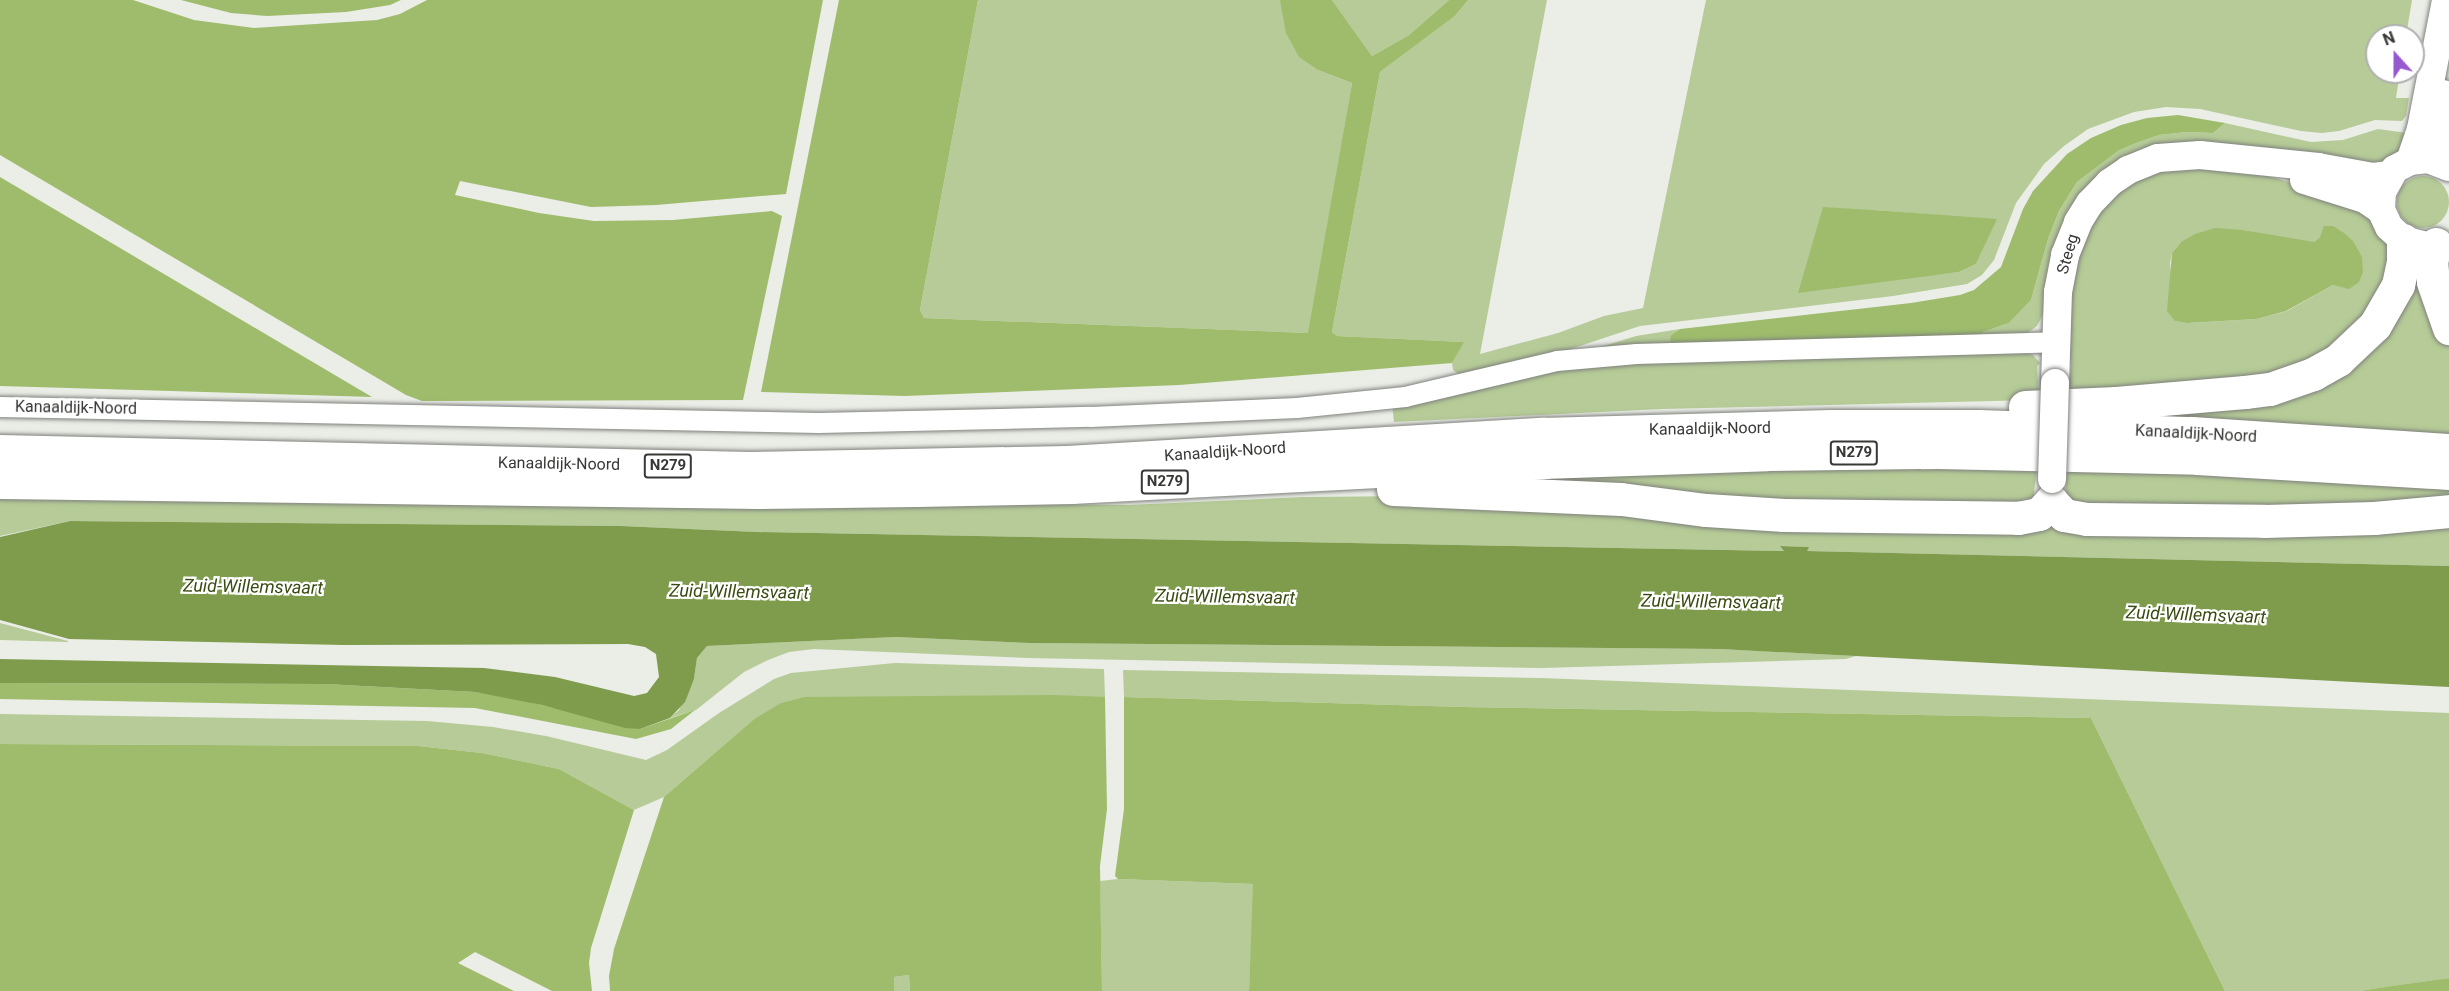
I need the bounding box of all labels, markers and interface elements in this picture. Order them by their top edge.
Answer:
north arrow [2365,24,2425,84]
text: N [2380,28,2398,49]
street label: Steeg [2053,232,2083,276]
street label: Kanaaldijk-Noord [15,397,137,419]
street label: Kanaaldijk-Noord [1649,418,1771,440]
street label: Kanaaldijk-Noord [2135,421,2257,447]
street label: Kanaaldijk-Noord [1163,438,1287,466]
road number: N279 [1828,441,1880,465]
street label: Kanaaldijk-Noord [498,453,620,475]
road number: N279 [642,454,694,478]
road number: N279 [1140,470,1190,494]
water label: Zuid-Willemsvaart [183,575,323,599]
water label: Zuid-Willemsvaart [669,580,809,604]
water label: Zuid-Willemsvaart [1155,585,1295,609]
water label: Zuid-Willemsvaart [1641,590,1781,614]
water label: Zuid-Willemsvaart [2126,602,2266,628]

